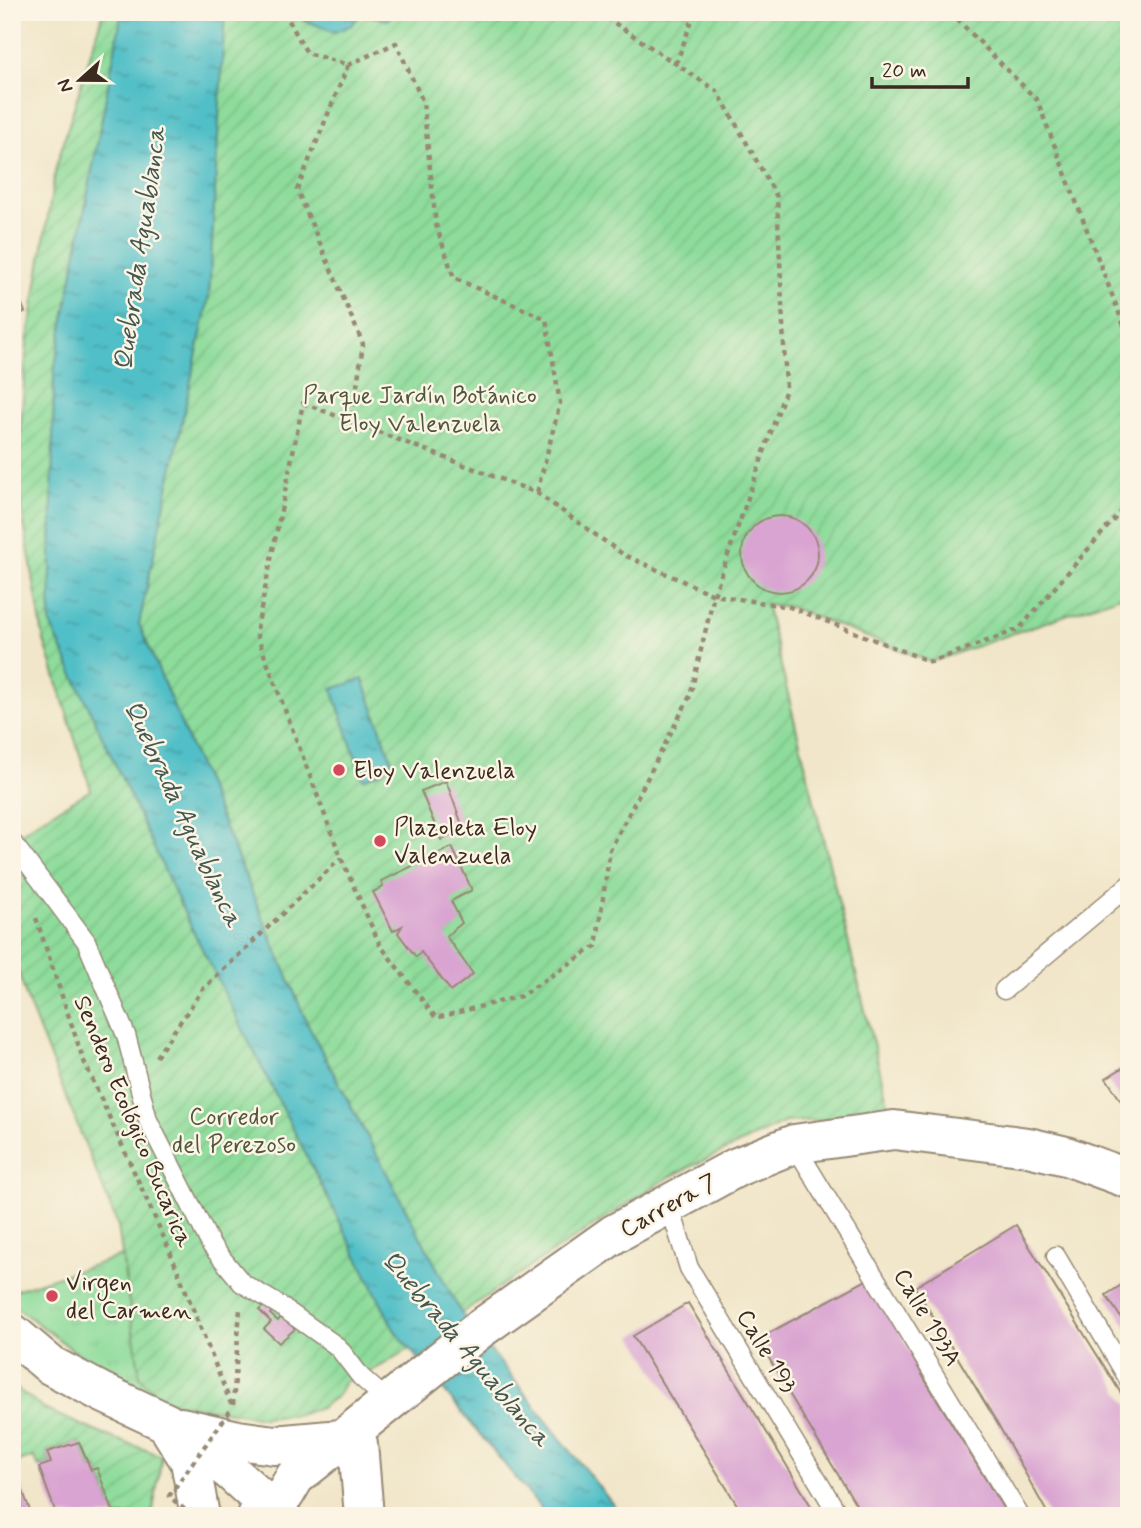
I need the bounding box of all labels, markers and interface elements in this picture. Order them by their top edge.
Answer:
north arrow [46,46,116,116]
scale bar [872,46,968,90]
text: 20 m [882,57,927,85]
text: N [52,75,79,96]
water label: Quebrada Aguablanca [107,124,175,373]
park label: Parque Jardín Botánico Eloy Valenzuela [303,381,537,440]
water label: Quebrada Aguablanca [115,695,250,934]
place label: Eloy Valenzuela [353,756,515,787]
marker: Eloy Valenzuela [331,762,347,778]
place label: Plazoleta Eloy Valenzuela [394,813,537,872]
marker: Plazoleta Eloy Valenzuela [372,833,388,849]
street label: Sendero Ecológico Bucarica [66,991,200,1253]
park label: Corredor del Perezoso [172,1102,296,1161]
street label: Carrera 7 [615,1167,723,1246]
water label: Quebrada Aguablanca [373,1244,558,1456]
street label: Calle 193A [885,1263,968,1372]
place label: Virgen del Carmen [66,1268,192,1327]
marker: Virgen del Carmen [44,1288,60,1304]
street label: Calle 193 [729,1304,803,1400]

